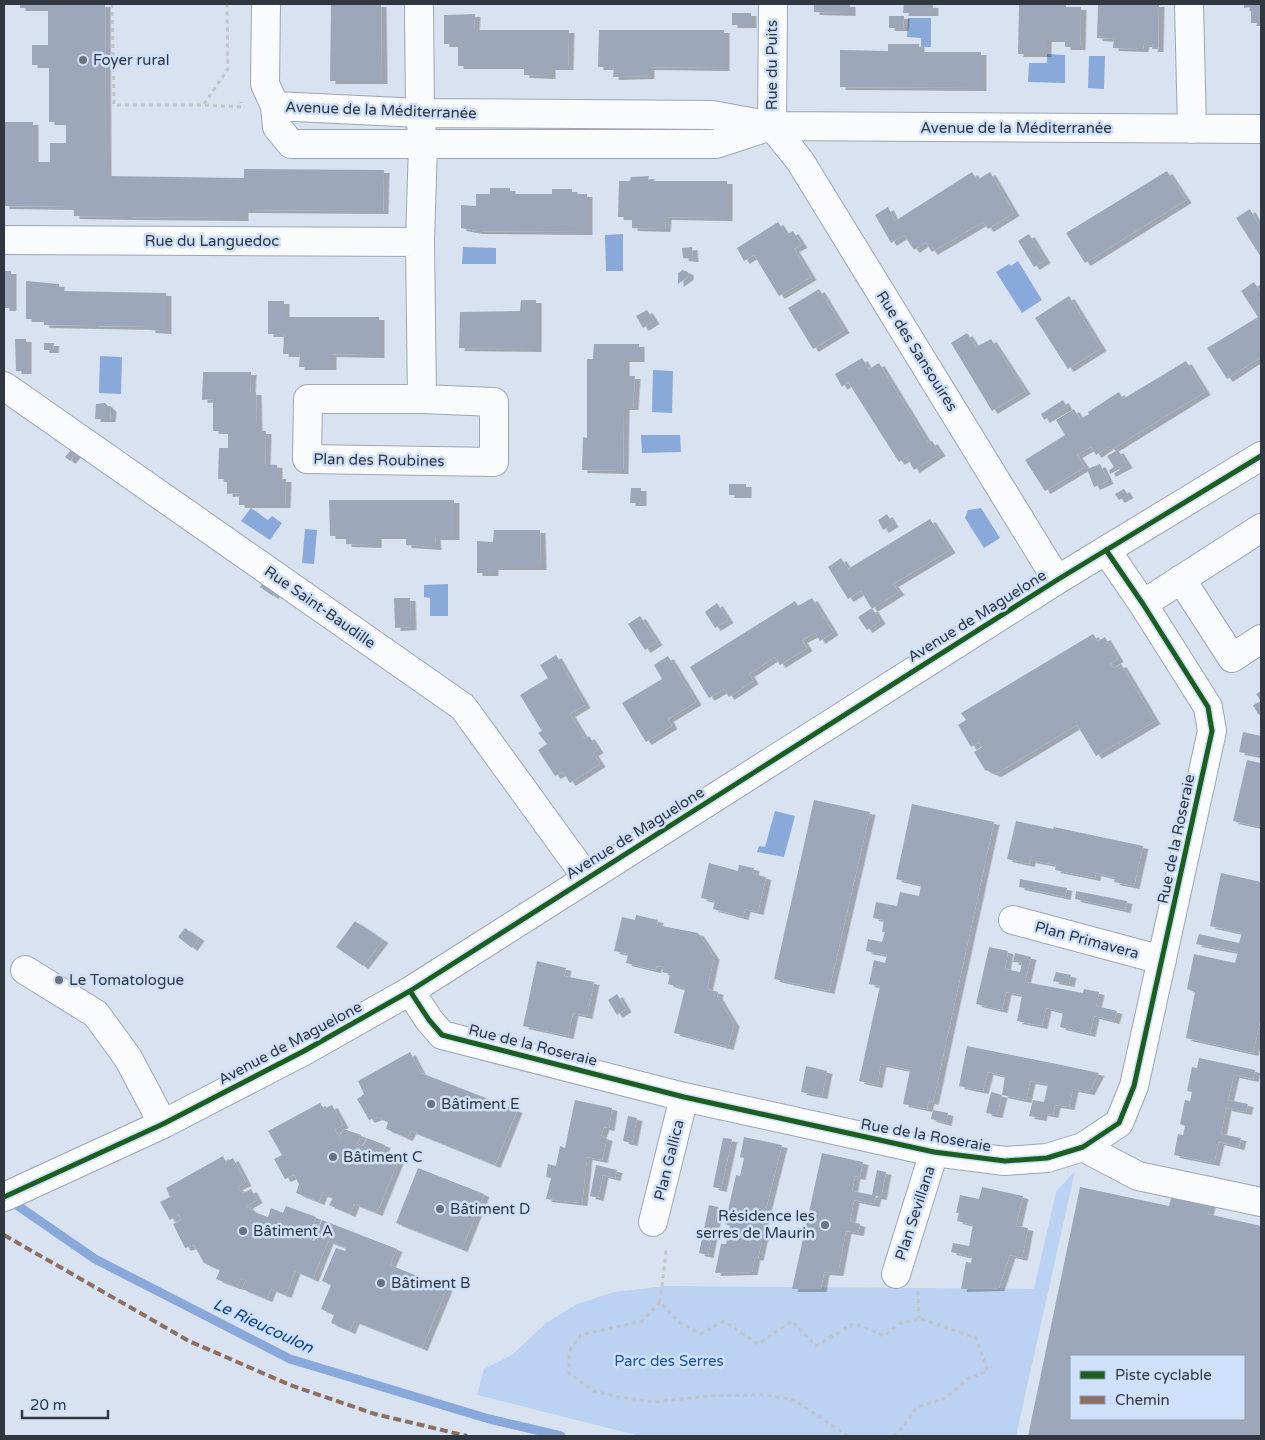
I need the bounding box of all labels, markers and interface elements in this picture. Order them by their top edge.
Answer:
street label: Rue du Puits [763,20,781,110]
place label: Foyer rural [93,51,169,69]
marker: Foyer rural [77,54,89,66]
street label: Avenue de la Méditerranée [285,98,477,122]
street label: Avenue de la Méditerranée [920,119,1112,137]
street label: Rue du Languedoc [145,232,279,250]
street label: Rue des Sansouires [873,288,961,414]
street label: Plan des Roubines [313,450,445,470]
street label: Rue Saint-Baudille [261,562,379,652]
street label: Avenue de Maguelone [904,566,1050,666]
street label: Rue de la Roseraie [1153,773,1199,905]
street label: Avenue de Maguelone [562,783,708,883]
street label: Plan Primavera [1033,917,1141,963]
place label: Le Tomatologue [69,971,184,989]
marker: Le Tomatologue [53,974,65,986]
street label: Avenue de Maguelone [215,998,365,1088]
street label: Rue de la Roseraie [467,1020,599,1070]
place label: Bâtiment E [441,1095,520,1113]
marker: Bâtiment E [425,1098,437,1110]
street label: Rue de la Roseraie [859,1115,993,1155]
street label: Plan Gallica [650,1118,688,1202]
place label: Bâtiment C [343,1148,422,1166]
marker: Bâtiment C [327,1151,339,1163]
street label: Plan Sevillana [891,1164,939,1262]
place label: Bâtiment D [450,1200,530,1218]
marker: Bâtiment D [434,1203,446,1215]
place label: Résidence les serres de Maurin [696,1207,815,1242]
marker: Résidence les serres de Maurin [819,1219,831,1231]
place label: Bâtiment A [253,1222,333,1240]
marker: Bâtiment A [237,1225,249,1237]
place label: Bâtiment B [391,1274,470,1292]
marker: Bâtiment B [375,1277,387,1289]
water label: Le Rieucoulon [210,1294,317,1358]
park label: Parc des Serres [614,1352,724,1370]
legend [1070,1355,1245,1420]
text: Piste cyclable [1115,1366,1212,1384]
scale bar [22,1388,109,1420]
text: Chemin [1115,1391,1170,1409]
text: 20 m [30,1396,67,1414]

